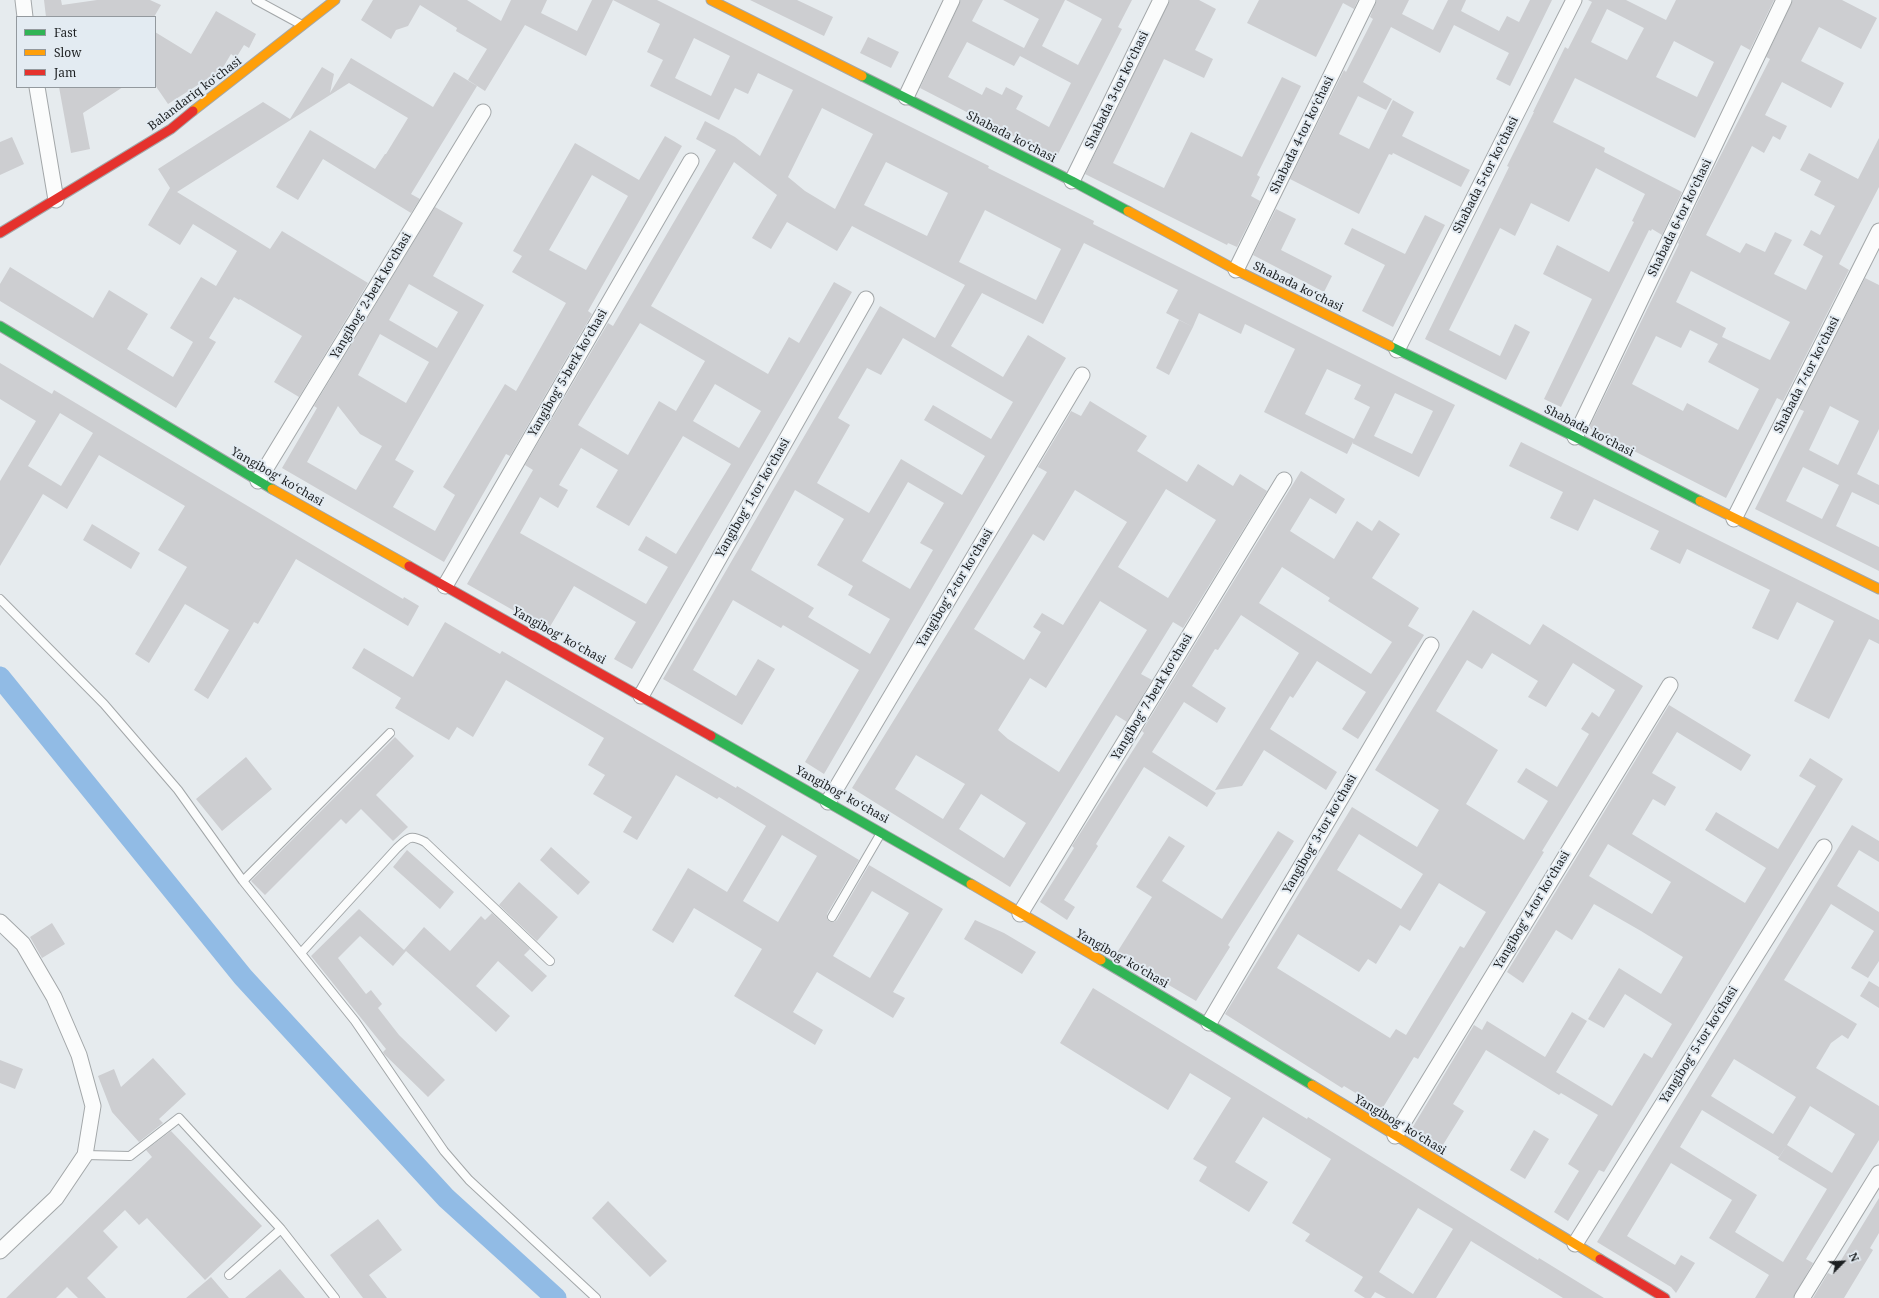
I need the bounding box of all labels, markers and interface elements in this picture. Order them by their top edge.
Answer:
legend [16,16,156,88]
text: Fast [54,24,77,41]
street label: Shabada 3-tor koʻchasi [1082,29,1152,151]
text: Slow [54,44,82,61]
street label: Balandariq koʻchasi [145,54,245,134]
text: Jam [54,64,76,81]
street label: Shabada 4-tor koʻchasi [1267,74,1337,196]
street label: Shabada koʻchasi [964,108,1058,166]
street label: Shabada 5-tor koʻchasi [1450,114,1522,236]
street label: Shabada 6-tor koʻchasi [1645,157,1715,279]
street label: Yangibogʻ 2-berk koʻchasi [328,230,414,362]
street label: Shabada koʻchasi [1251,259,1345,315]
street label: Yangibogʻ 5-berk koʻchasi [526,307,610,439]
street label: Shabada 7-tor koʻchasi [1771,314,1843,436]
street label: Shabada koʻchasi [1542,402,1636,460]
street label: Yangibogʻ 1-tor koʻchasi [713,436,793,560]
street label: Yangibogʻ koʻchasi [228,445,326,509]
street label: Yangibogʻ 2-tor koʻchasi [914,526,996,650]
street label: Yangibogʻ koʻchasi [510,604,608,668]
street label: Yangibogʻ 7-berk koʻchasi [1109,631,1195,763]
street label: Yangibogʻ koʻchasi [793,763,891,827]
street label: Yangibogʻ 3-tor koʻchasi [1280,772,1360,896]
street label: Yangibogʻ 4-tor koʻchasi [1491,848,1573,972]
street label: Yangibogʻ koʻchasi [1073,927,1171,991]
street label: Yangibogʻ 5-tor koʻchasi [1657,984,1741,1106]
street label: Yangibogʻ koʻchasi [1351,1092,1449,1158]
north arrow [1823,1242,1863,1282]
text: N [1846,1250,1863,1264]

